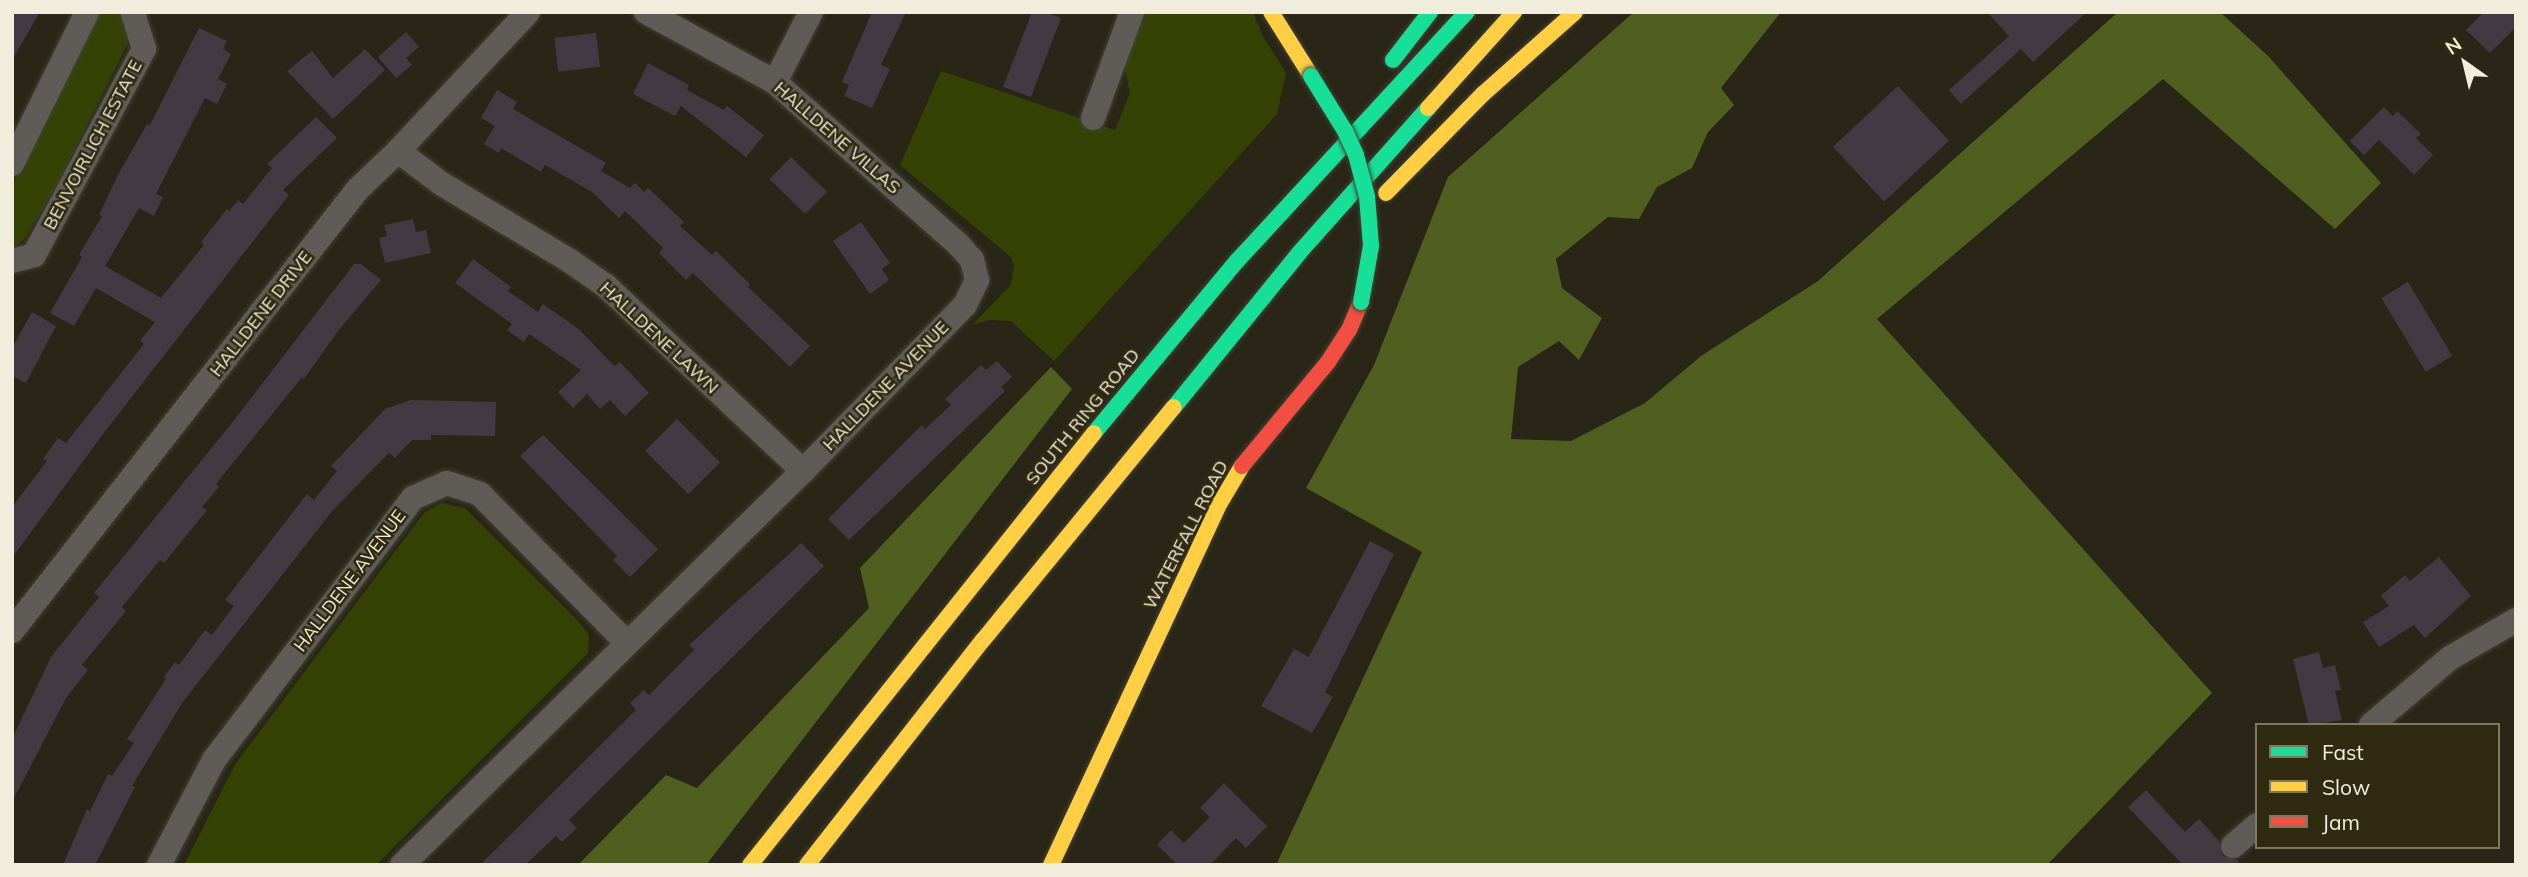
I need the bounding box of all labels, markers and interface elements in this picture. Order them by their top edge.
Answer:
north arrow [2430,28,2500,98]
text: N [2441,32,2466,60]
street label: BENVOIRLICH ESTATE [39,57,147,233]
street label: HALLDENE VILLAS [769,77,905,199]
street label: HALLDENE DRIVE [205,247,317,381]
street label: HALLDENE LAWN [595,277,723,399]
street label: HALLDENE AVENUE [819,317,953,455]
street label: SOUTH RING ROAD [1022,345,1144,489]
street label: WATERFALL ROAD [1139,457,1233,613]
street label: HALLDENE AVENUE [290,506,410,656]
legend [2255,723,2500,849]
text: Fast [2322,739,2364,765]
text: Slow [2322,774,2370,800]
text: Jam [2322,809,2360,835]

